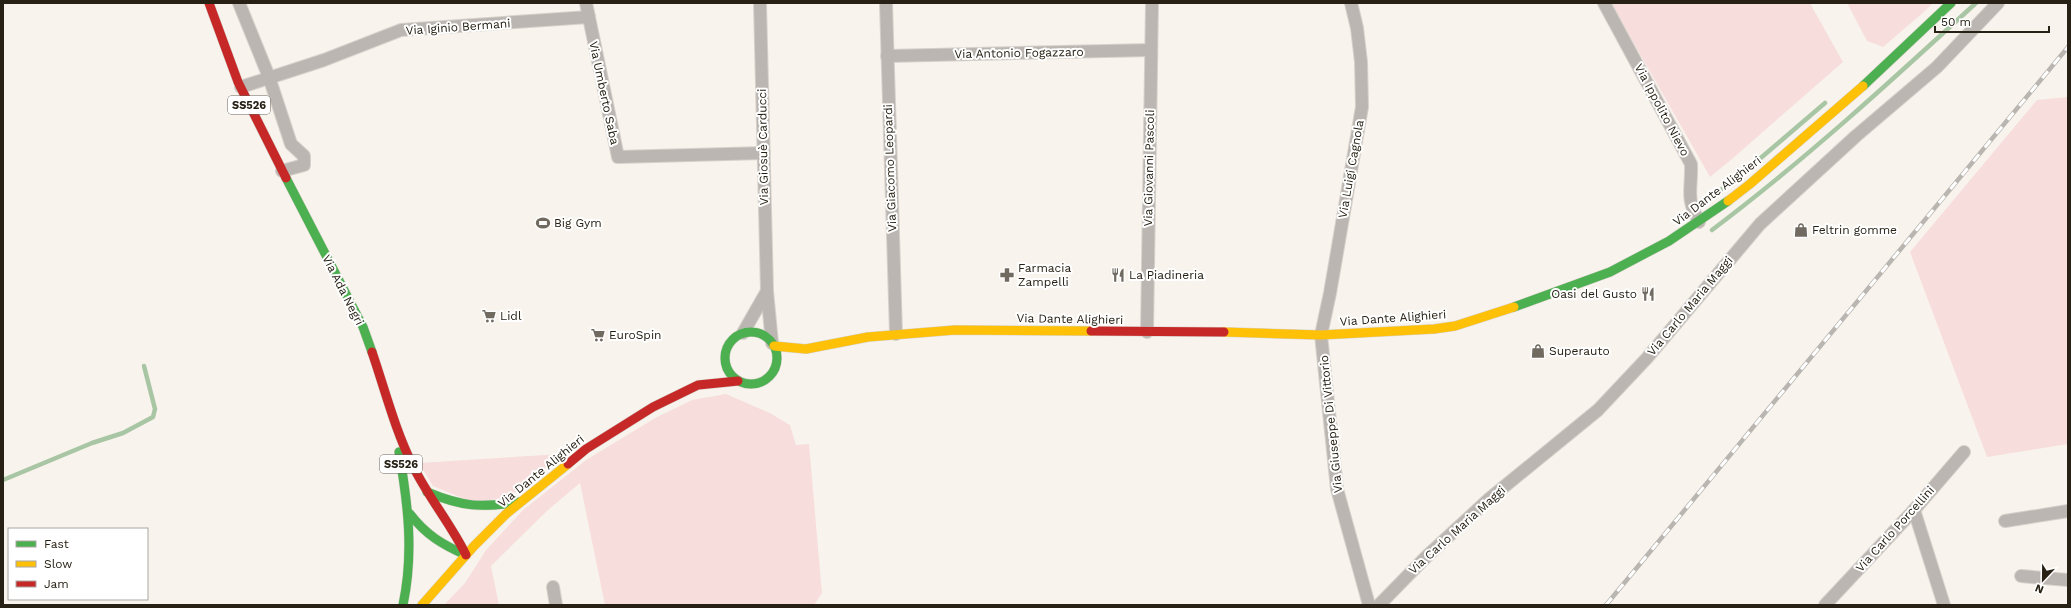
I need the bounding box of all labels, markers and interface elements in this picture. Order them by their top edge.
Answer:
scale bar [1935,8,2049,34]
text: 50 m [1941,15,1971,29]
street label: Via Iginio Bermani [405,16,511,38]
street label: Via Umberto Saba [586,40,622,146]
street label: Via Antonio Fogazzaro [954,45,1084,61]
street label: Via Ippolito Nievo [1632,61,1692,159]
street label: Via Giosuè Carducci [755,89,771,205]
road number: SS526 [228,96,270,114]
street label: Via Giacomo Leopardi [881,104,899,232]
street label: Via Giovanni Pascoli [1141,109,1157,227]
street label: Via Luigi Cagnola [1335,119,1367,219]
street label: Via Dante Alighieri [1670,153,1764,229]
sports icon: Big Gym [535,215,551,231]
place label: Big Gym [554,216,602,230]
shop icon: Feltrin gomme [1793,222,1809,238]
place label: Feltrin gomme [1812,223,1897,237]
street label: Via Ada Negri [319,252,367,328]
street label: Via Carlo Maria Maggi [1644,254,1736,358]
place label: Farmacia Zampelli [1018,261,1072,289]
pharmacy icon: Farmacia Zampelli [999,267,1015,283]
restaurant icon: La Piadineria [1110,267,1126,283]
place label: La Piadineria [1129,268,1204,282]
restaurant icon: Oasi del Gusto [1640,286,1656,302]
place label: Oasi del Gusto [1551,287,1637,301]
street label: Via Dante Alighieri [1339,307,1447,329]
supermarket icon: Lidl [481,308,497,324]
place label: Lidl [500,309,522,323]
street label: Via Dante Alighieri [1017,311,1123,327]
supermarket icon: EuroSpin [590,327,606,343]
place label: EuroSpin [609,328,662,342]
shop icon: Superauto [1530,343,1546,359]
place label: Superauto [1549,344,1610,358]
street label: Via Giuseppe Di Vittorio [1317,354,1345,494]
street label: Via Dante Alighieri [495,432,587,510]
road number: SS526 [380,455,422,473]
street label: Via Carlo Maria Maggi [1406,483,1508,577]
street label: Via Carlo Porcellini [1853,483,1937,575]
legend [8,528,148,600]
text: Fast [44,537,69,551]
text: Slow [44,557,72,571]
north arrow [2023,560,2063,600]
text: Jam [44,577,69,591]
text: N [2033,581,2046,596]

